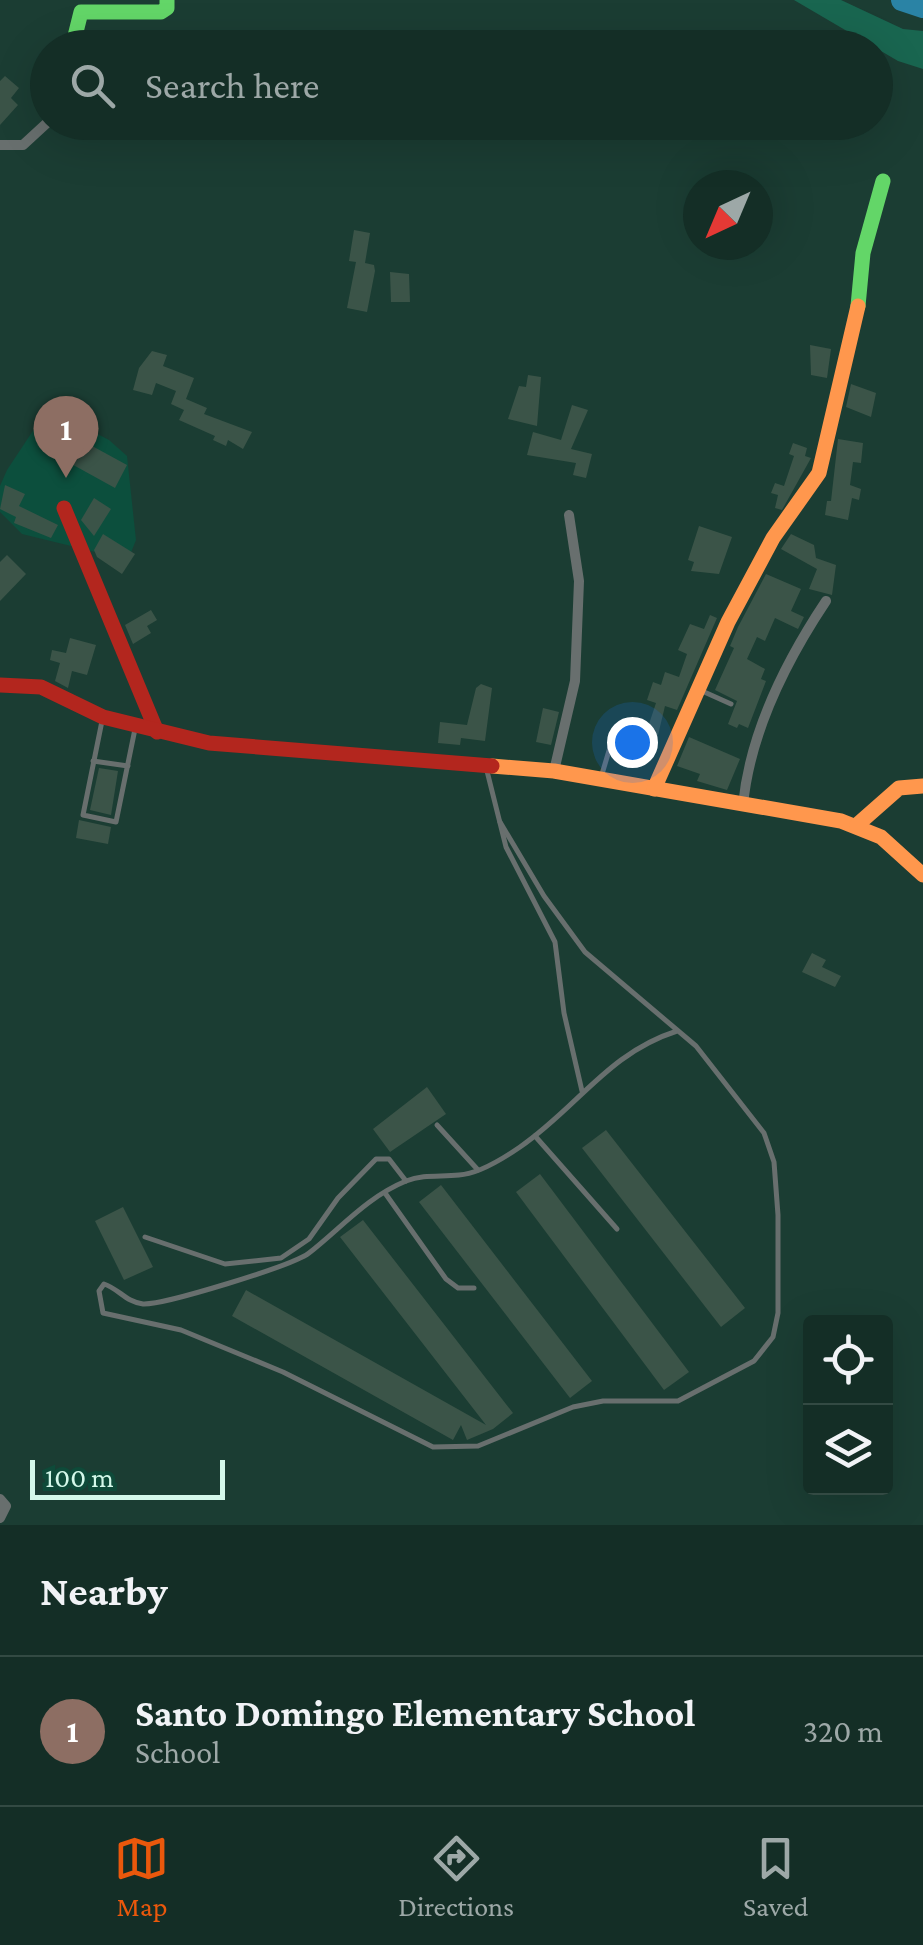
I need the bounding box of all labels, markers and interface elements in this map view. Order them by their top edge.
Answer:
search box [30,30,893,140]
icon: search [65,58,120,113]
text: Search here [145,64,319,106]
north arrow [683,170,773,260]
pin: 1 [34,396,98,478]
your location [607,717,658,768]
map controls [803,1315,893,1495]
button: locate [803,1315,893,1405]
button: layers [803,1405,893,1495]
scale bar [30,1455,225,1500]
text: 100 m [45,1462,114,1493]
text: Nearby [40,1567,168,1614]
text: Santo Domingo Elementary School [135,1692,695,1734]
text: 1 [67,1713,78,1749]
text: 320 m [803,1713,883,1749]
text: School [135,1734,220,1770]
tab: Map [114,1831,169,1922]
tab: Directions [398,1831,514,1922]
tab: Saved [743,1831,809,1922]

